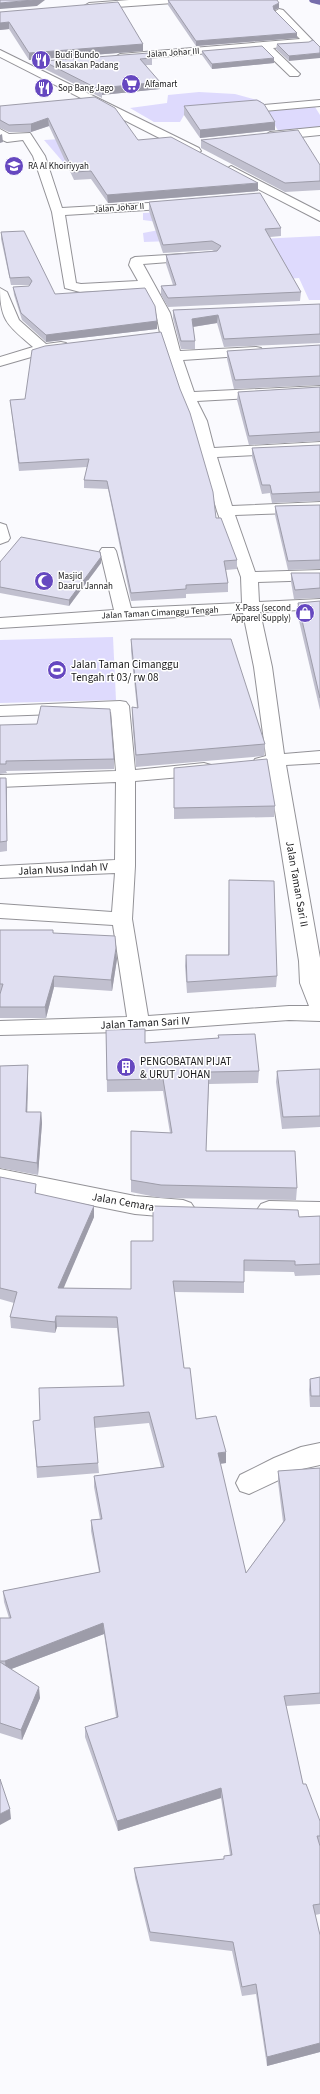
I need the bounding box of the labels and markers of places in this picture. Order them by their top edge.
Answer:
restaurant icon: Budi Bundo Masakan Padang [30,49,52,71]
place label: Budi Bundo Masakan Padang [55,49,119,72]
supermarket icon: Alfamart [120,73,142,95]
restaurant icon: Sop Bang Jago [33,77,55,99]
place label: Alfamart [145,78,177,91]
place label: Sop Bang Jago [58,82,114,95]
school or university icon: RA Al Khoiriyyah [3,155,25,177]
place label: RA Al Khoiriyyah [28,160,89,173]
mosque icon: Masjid Daarul Jannah [33,570,55,592]
place label: Masjid Daarul Jannah [58,570,113,593]
place label: X-Pass (second Apparel Supply) [231,602,291,625]
shop icon: X-Pass (second Apparel Supply) [294,602,316,624]
place label: Jalan Taman Cimanggu Tengah rt 03/ rw 08 [71,657,179,685]
sports icon: Jalan Taman Cimanggu Tengah rt 03/ rw 08 [46,659,68,681]
place label: PENGOBATAN PIJAT & URUT JOHAN [140,1054,232,1082]
building icon: PENGOBATAN PIJAT & URUT JOHAN [115,1056,137,1078]

